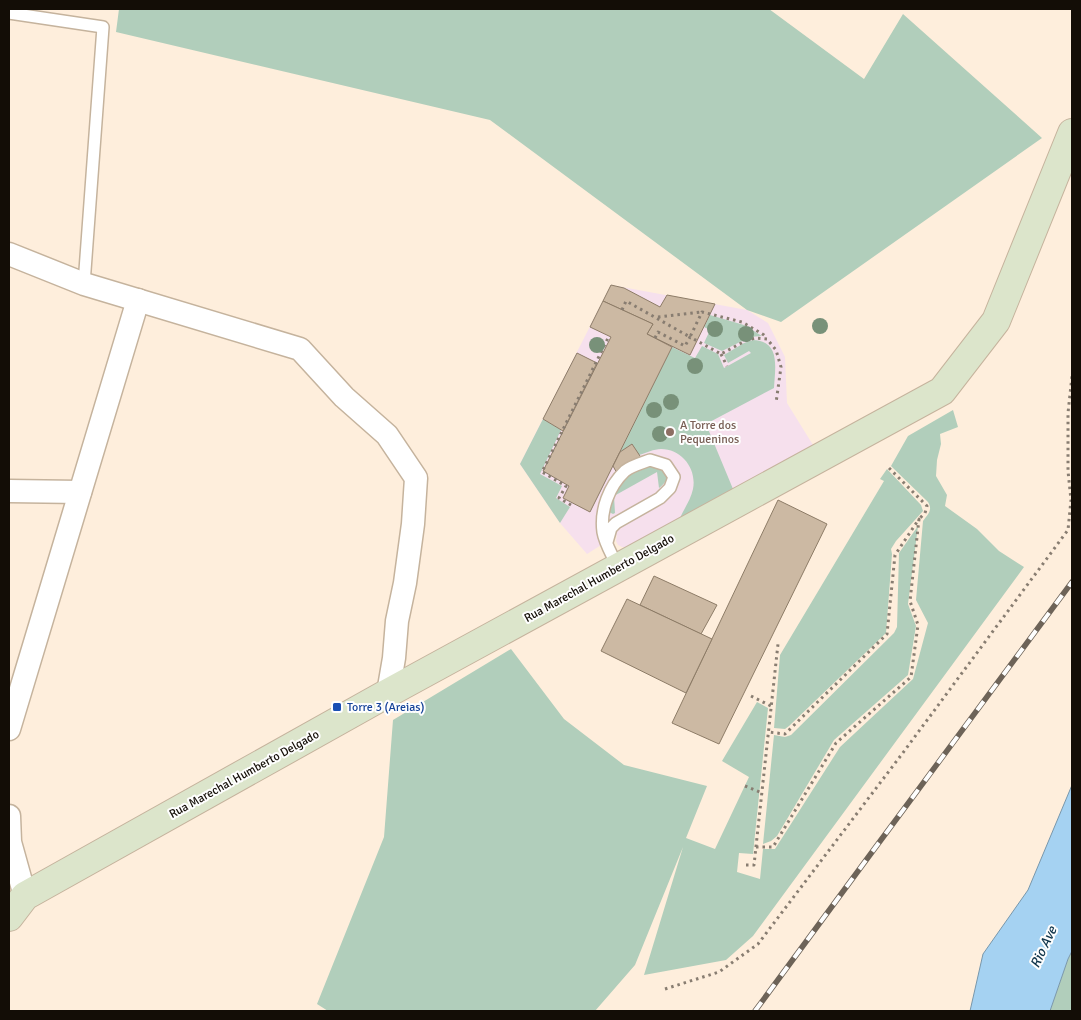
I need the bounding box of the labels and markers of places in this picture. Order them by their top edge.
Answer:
place label: A Torre dos Pequeninos [680,418,739,447]
marker: A Torre dos Pequeninos [664,426,676,438]
place label: Torre 3 (Areias) [347,700,425,715]
marker: Torre 3 (Areias) [331,701,343,713]

